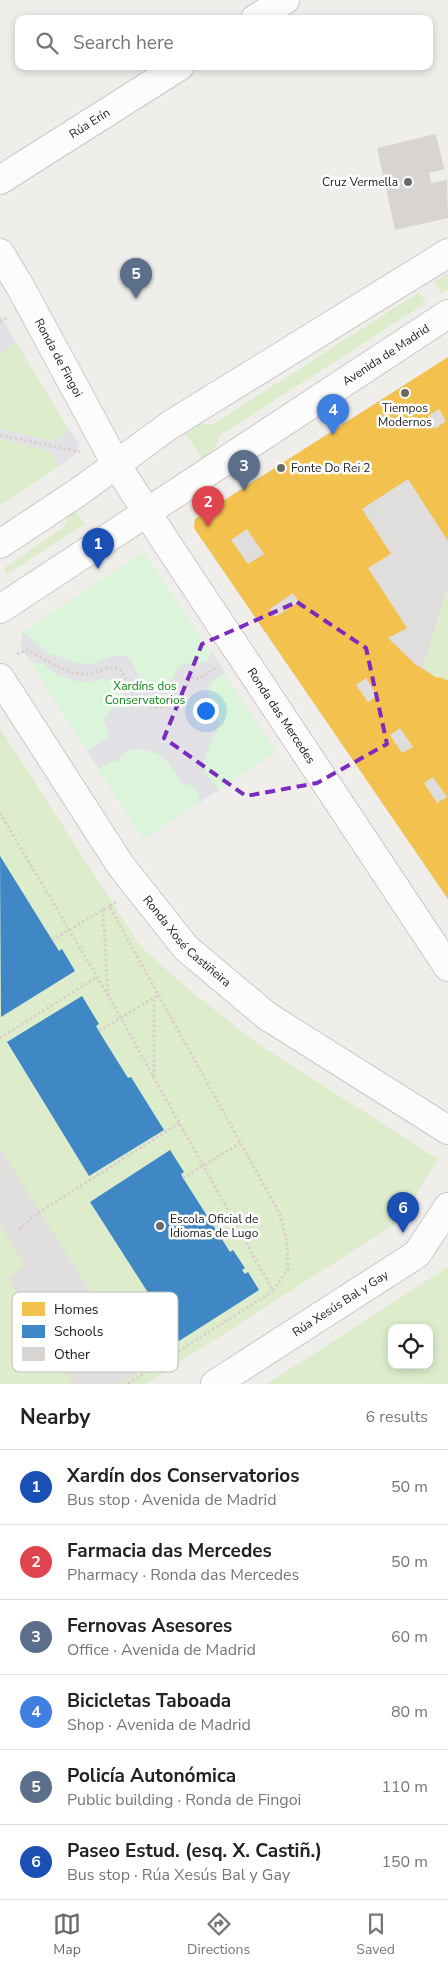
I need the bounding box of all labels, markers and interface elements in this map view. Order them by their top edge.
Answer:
search box [15,15,433,70]
icon: search [33,29,61,57]
text: Search here [73,30,174,56]
street label: Rúa Erín [66,104,113,142]
place label: Cruz Vermella [322,174,398,190]
marker: Cruz Vermella [402,176,414,188]
pin: 5 [120,258,152,299]
street label: Ronda de Fingoi [31,316,86,400]
street label: Avenida de Madrid [339,320,433,389]
marker: Tiempos Modernos [399,387,411,399]
pin: 4 [317,394,349,435]
place label: Tiempos Modernos [378,400,432,430]
pin: 3 [228,450,260,491]
place label: Fonte Do Rei 2 [291,460,370,476]
marker: Fonte Do Rei 2 [275,462,287,474]
pin: 2 [192,486,224,527]
pin: 1 [82,528,114,569]
street label: Ronda das Mercedes [244,665,319,767]
park label: Xardíns dos Conservatorios [105,678,186,708]
your location [193,698,219,724]
street label: Ronda Xosé Castiñeira [139,892,234,990]
pin: 6 [387,1192,419,1233]
place label: Escola Oficial de Idiomas de Lugo [170,1211,259,1241]
marker: Escola Oficial de Idiomas de Lugo [154,1220,166,1232]
street label: Rúa Xesús Bal y Gay [289,1266,392,1340]
legend [12,1292,178,1372]
text: Homes [54,1300,99,1319]
text: Schools [54,1322,104,1341]
map controls [388,1324,433,1369]
button: locate [388,1324,433,1369]
text: Other [54,1345,90,1364]
text: Nearby [20,1403,90,1431]
text: 6 results [366,1406,428,1428]
text: Xardín dos Conservatorios [67,1463,299,1489]
text: 1 [31,1476,41,1498]
text: 50 m [391,1476,428,1498]
text: Bus stop · Avenida de Madrid [67,1489,277,1511]
text: Farmacia das Mercedes [67,1538,272,1564]
text: 2 [31,1551,41,1573]
text: 50 m [391,1551,428,1573]
text: Pharmacy · Ronda das Mercedes [67,1564,299,1586]
text: Fernovas Asesores [67,1613,232,1639]
text: 3 [31,1626,41,1648]
text: 60 m [391,1626,428,1648]
text: Office · Avenida de Madrid [67,1639,256,1661]
text: Bicicletas Taboada [67,1688,231,1714]
text: 4 [31,1701,41,1723]
text: 80 m [391,1701,428,1723]
text: Shop · Avenida de Madrid [67,1714,251,1736]
text: Policía Autonómica [67,1763,236,1789]
text: 5 [31,1776,41,1798]
text: 110 m [381,1776,428,1798]
text: Public building · Ronda de Fingoi [67,1789,301,1811]
text: Paseo Estud. (esq. X. Castiñ.) [67,1838,322,1864]
text: 6 [31,1851,41,1873]
text: 150 m [381,1851,428,1873]
text: Bus stop · Rúa Xesús Bal y Gay [67,1864,290,1886]
tab: Map [53,1910,81,1959]
tab: Directions [187,1910,250,1959]
tab: Saved [356,1910,395,1959]

